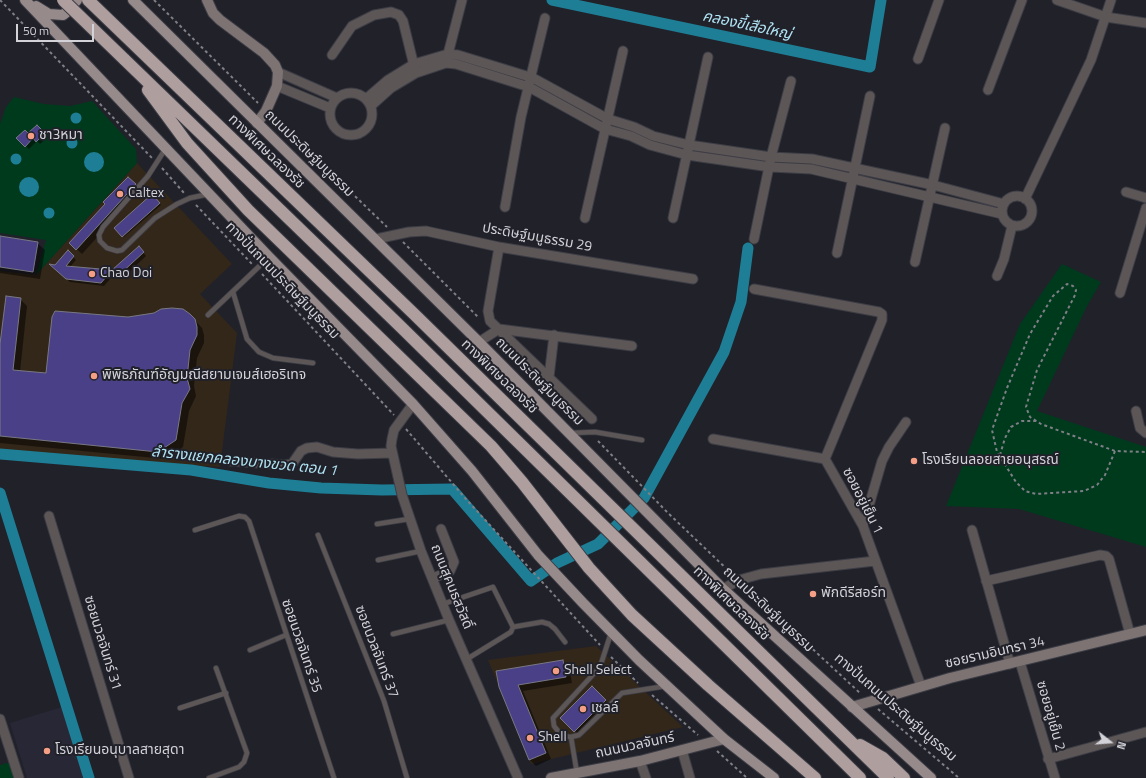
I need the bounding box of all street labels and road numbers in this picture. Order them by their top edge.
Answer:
street label: ถนนประดิษฐ์มนูธรรม [261,107,357,201]
street label: ทางพิเศษฉลองรัช [224,111,308,193]
street label: ทางปั่นถนนประดิษฐ์มนูธรรม [222,219,342,343]
street label: ประดิษฐ์มนูธรรม 29 [481,220,593,256]
street label: ถนนประดิษฐ์มนูธรรม [491,334,587,430]
street label: ทางพิเศษฉลองรัช [457,336,541,418]
street label: ซอยอยู่เย็น 1 [838,465,886,537]
street label: ถนนสุคนธสวัสดิ์ [426,542,476,632]
street label: ทางพิเศษฉลองรัช [689,563,773,645]
street label: ถนนประดิษฐ์มนูธรรม [719,564,817,656]
street label: ซอยนวลจันทร์ 31 [80,594,124,692]
street label: ซอยนวลจันทร์ 35 [277,597,325,695]
street label: ซอยนวลจันทร์ 37 [351,603,401,701]
street label: ซอยรามอินทรา 34 [944,633,1046,673]
street label: ทางปั่นถนนประดิษฐ์มนูธรรม [830,650,960,766]
street label: ซอยอยู่เย็น 2 [1032,679,1068,753]
street label: ถนนนวลจันทร์ [594,729,676,763]

